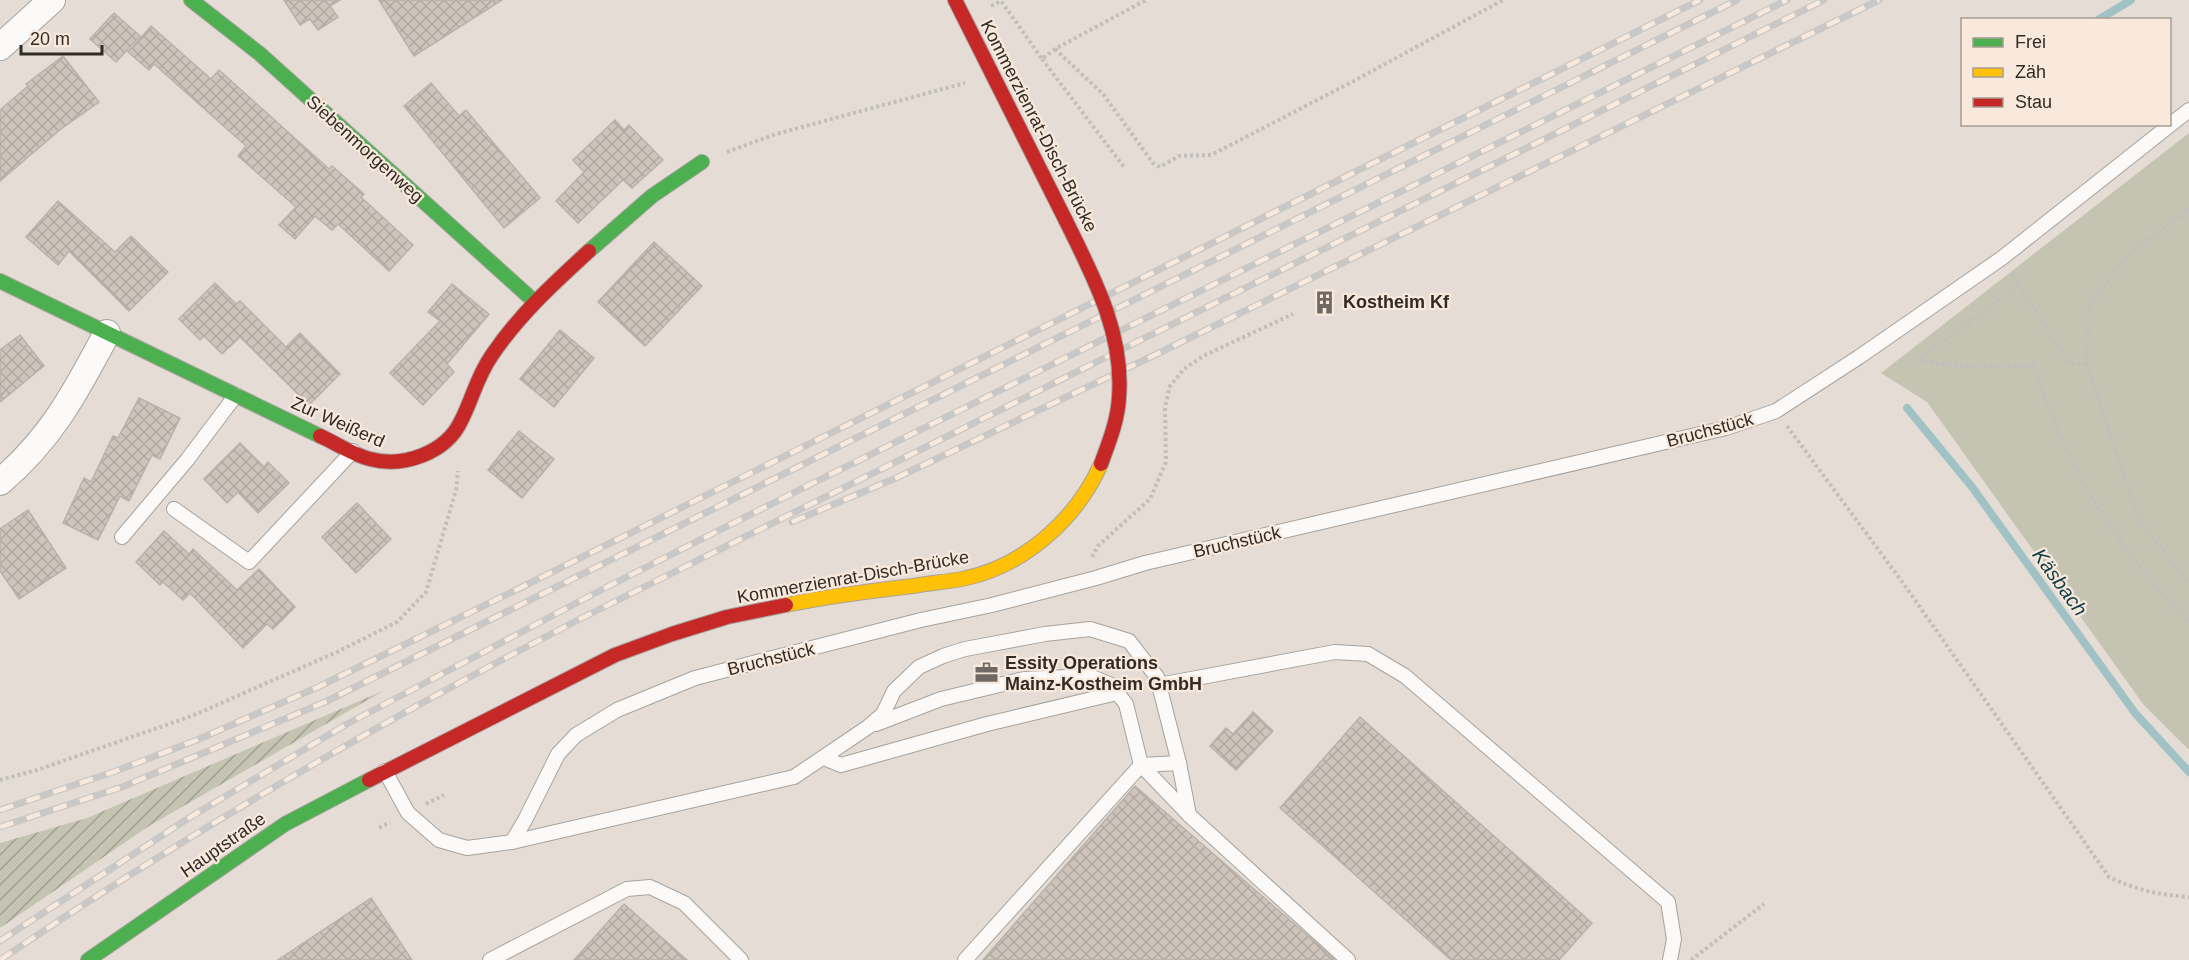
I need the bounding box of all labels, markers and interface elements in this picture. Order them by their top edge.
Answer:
street label: Kommerzienrat-Disch-Brücke [977,17,1101,235]
scale bar [21,18,102,56]
legend [1961,18,2171,126]
text: 20 m [30,29,70,49]
text: Frei [2015,32,2046,52]
text: Zäh [2015,62,2046,82]
street label: Siebenmorgenweg [303,91,427,207]
text: Stau [2015,92,2052,112]
building icon: Kostheim Kf [1312,289,1338,315]
place label: Kostheim Kf [1343,292,1450,312]
street label: Zur Weißerd [288,393,388,451]
street label: Bruchstück [1664,409,1757,451]
street label: Bruchstück [1191,522,1284,562]
water label: Käsbach [2028,544,2092,620]
street label: Kommerzienrat-Disch-Brücke [736,547,970,607]
street label: Bruchstück [725,638,818,679]
place label: Essity Operations Mainz-Kostheim GmbH [1005,653,1202,694]
office icon: Essity Operations Mainz-Kostheim GmbH [974,660,1000,686]
street label: Hauptstraße [177,808,269,882]

